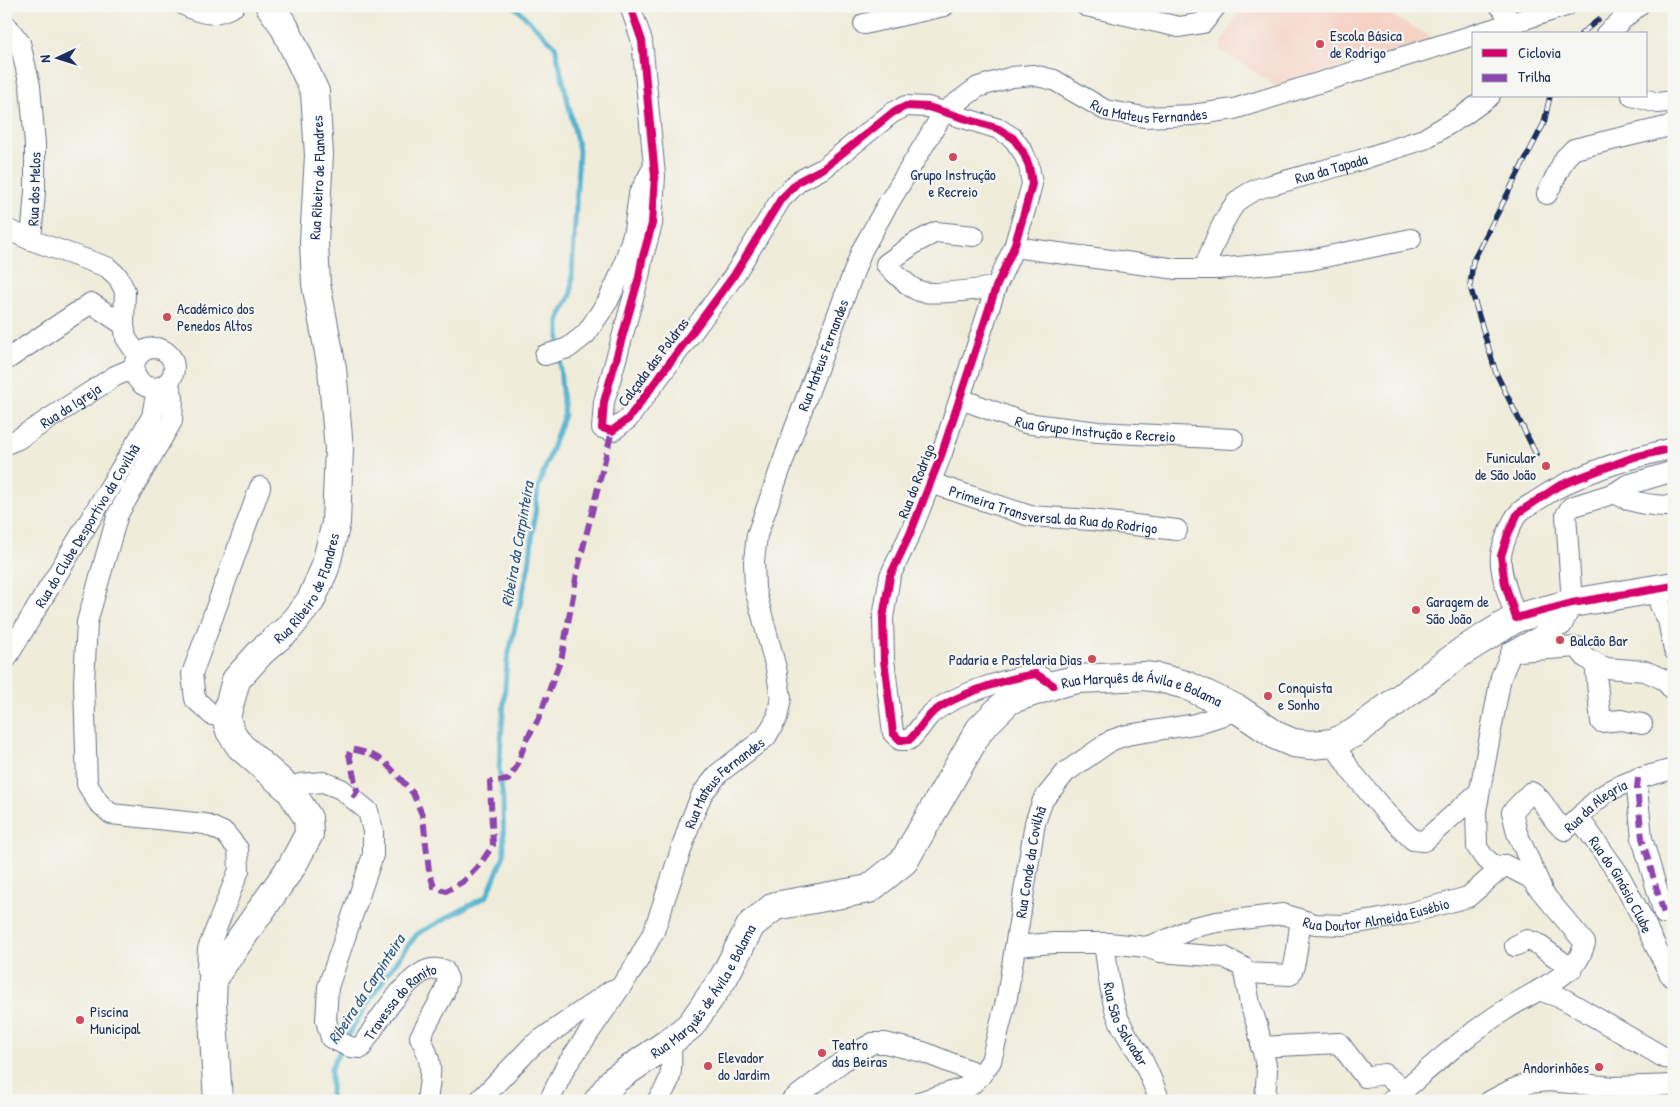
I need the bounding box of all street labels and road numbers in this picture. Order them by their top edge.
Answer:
street label: Rua Mateus Fernandes [1087,93,1209,128]
street label: Rua Ribeiro de Flandres [304,115,330,240]
street label: Rua da Tapada [1292,148,1370,188]
street label: Rua dos Melos [22,151,46,226]
street label: Rua Mateus Fernandes [792,296,853,414]
street label: Calçada das Poldras [613,313,694,411]
street label: Rua da Igreja [35,378,105,433]
street label: Rua Grupo Instrução e Recreio [1012,410,1176,446]
street label: Rua do Clube Desportivo da Covilhã [29,440,144,611]
street label: Rua do Rodrigo [892,441,940,521]
street label: Primeira Transversal da Rua do Rodrigo [946,479,1159,538]
street label: Rua Ribeiro de Flandres [269,530,344,648]
street label: Rua Marquês de Ávila e Bolama [1059,666,1226,711]
street label: Rua Mateus Fernandes [678,731,769,831]
street label: Rua da Alegria [1559,773,1630,837]
street label: Rua Conde da Covilhã [1009,803,1051,920]
street label: Rua do Ginásio Clube [1584,832,1658,936]
street label: Rua Doutor Almeida Eusébio [1300,892,1451,936]
street label: Rua Marquês de Ávila e Bolama [646,920,760,1063]
street label: Travessa do Ranito [358,958,437,1044]
street label: Rua São Salvador [1099,981,1154,1070]

